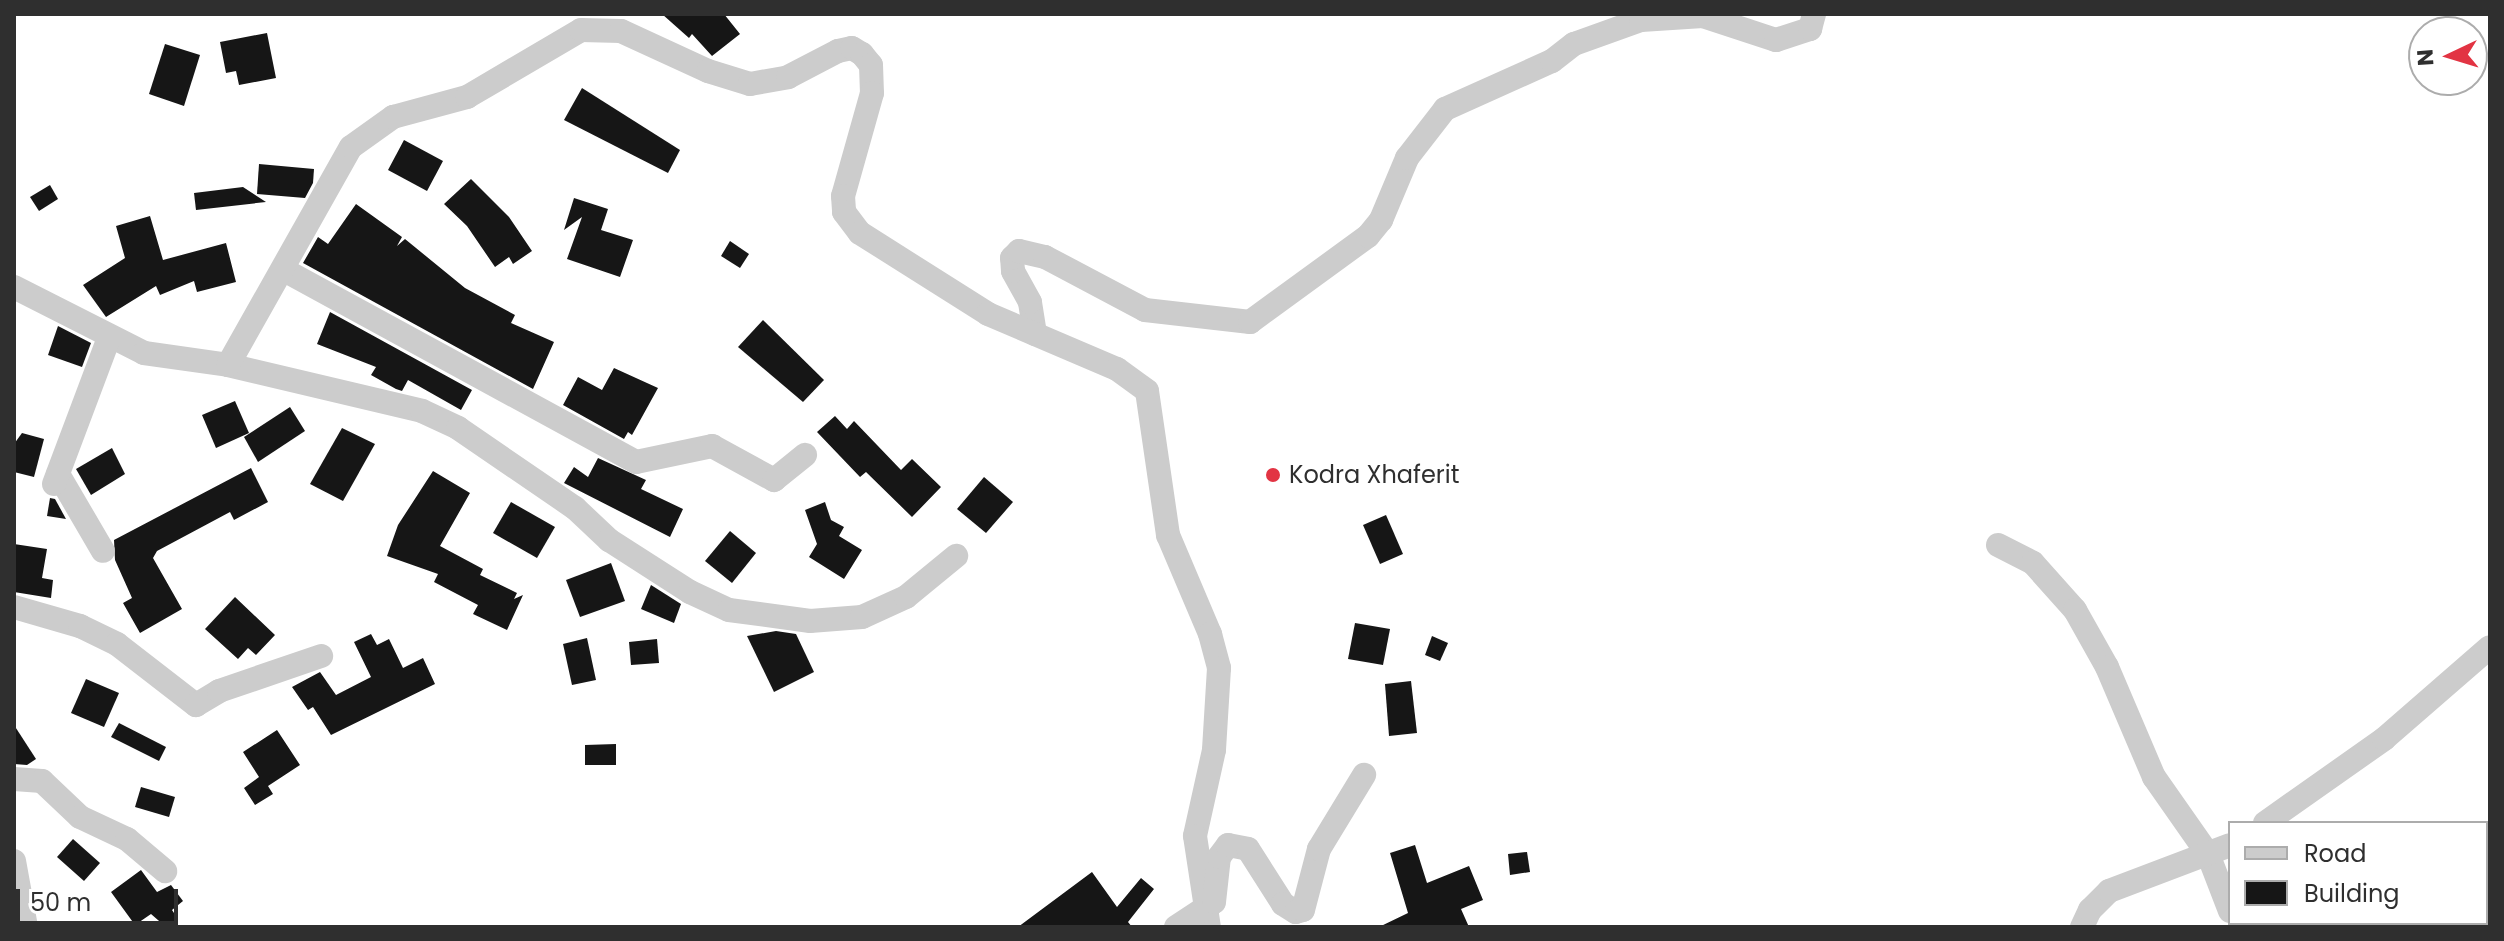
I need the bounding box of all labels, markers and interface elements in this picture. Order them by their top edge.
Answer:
north arrow [2408,16,2488,96]
text: N [2410,48,2442,67]
place label: Kodra Xhaferit [1289,461,1459,489]
marker: Kodra Xhaferit [1264,466,1282,484]
legend [2228,821,2488,925]
text: Road [2304,837,2366,870]
scale bar [20,873,182,923]
text: Building [2304,877,2400,910]
text: 50 m [30,886,91,919]

